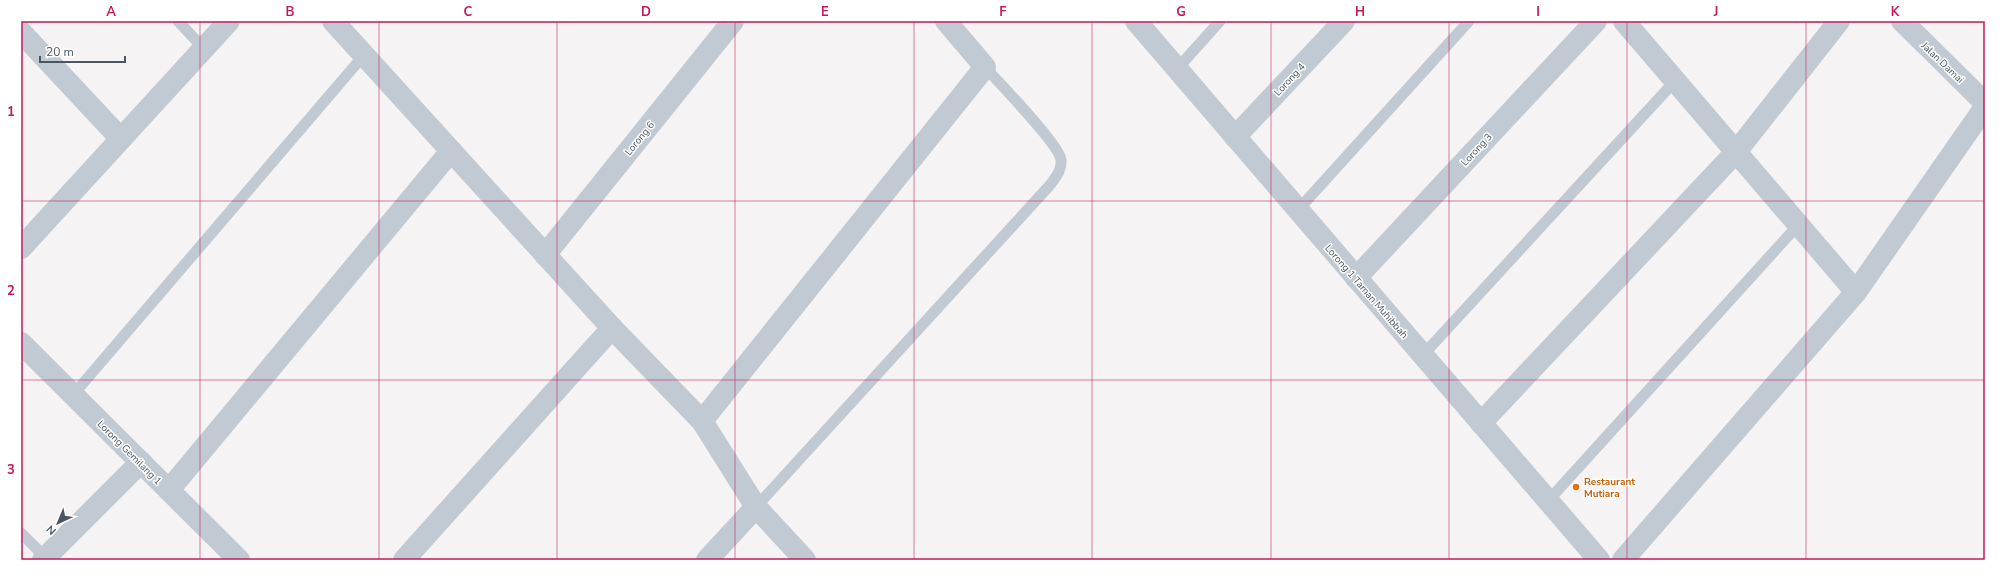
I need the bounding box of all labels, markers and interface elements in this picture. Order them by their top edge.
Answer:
text: A [106,3,116,21]
text: B [286,3,295,21]
text: C [464,3,473,21]
text: D [641,3,651,21]
text: E [821,3,829,21]
text: F [999,3,1007,21]
text: G [1176,3,1186,21]
text: H [1355,3,1365,21]
text: I [1536,3,1540,21]
text: J [1713,3,1718,21]
text: K [1891,3,1900,21]
scale bar [40,38,125,64]
street label: Jalan Damai [1917,38,1967,86]
text: 20 m [46,44,74,60]
street label: Lorong 4 [1271,60,1309,99]
text: 1 [7,103,15,121]
street label: Lorong 6 [622,119,658,159]
street label: Lorong 3 [1458,130,1496,169]
street label: Lorong 1 Taman Muhibbah [1322,242,1411,342]
text: 2 [7,282,15,300]
street label: Lorong Gemilang 1 [94,417,165,488]
text: 3 [7,461,15,479]
place label: Restaurant Mutiara [1584,475,1635,501]
marker: Restaurant Mutiara [1571,482,1581,492]
north arrow [38,503,78,543]
text: N [43,522,60,538]

